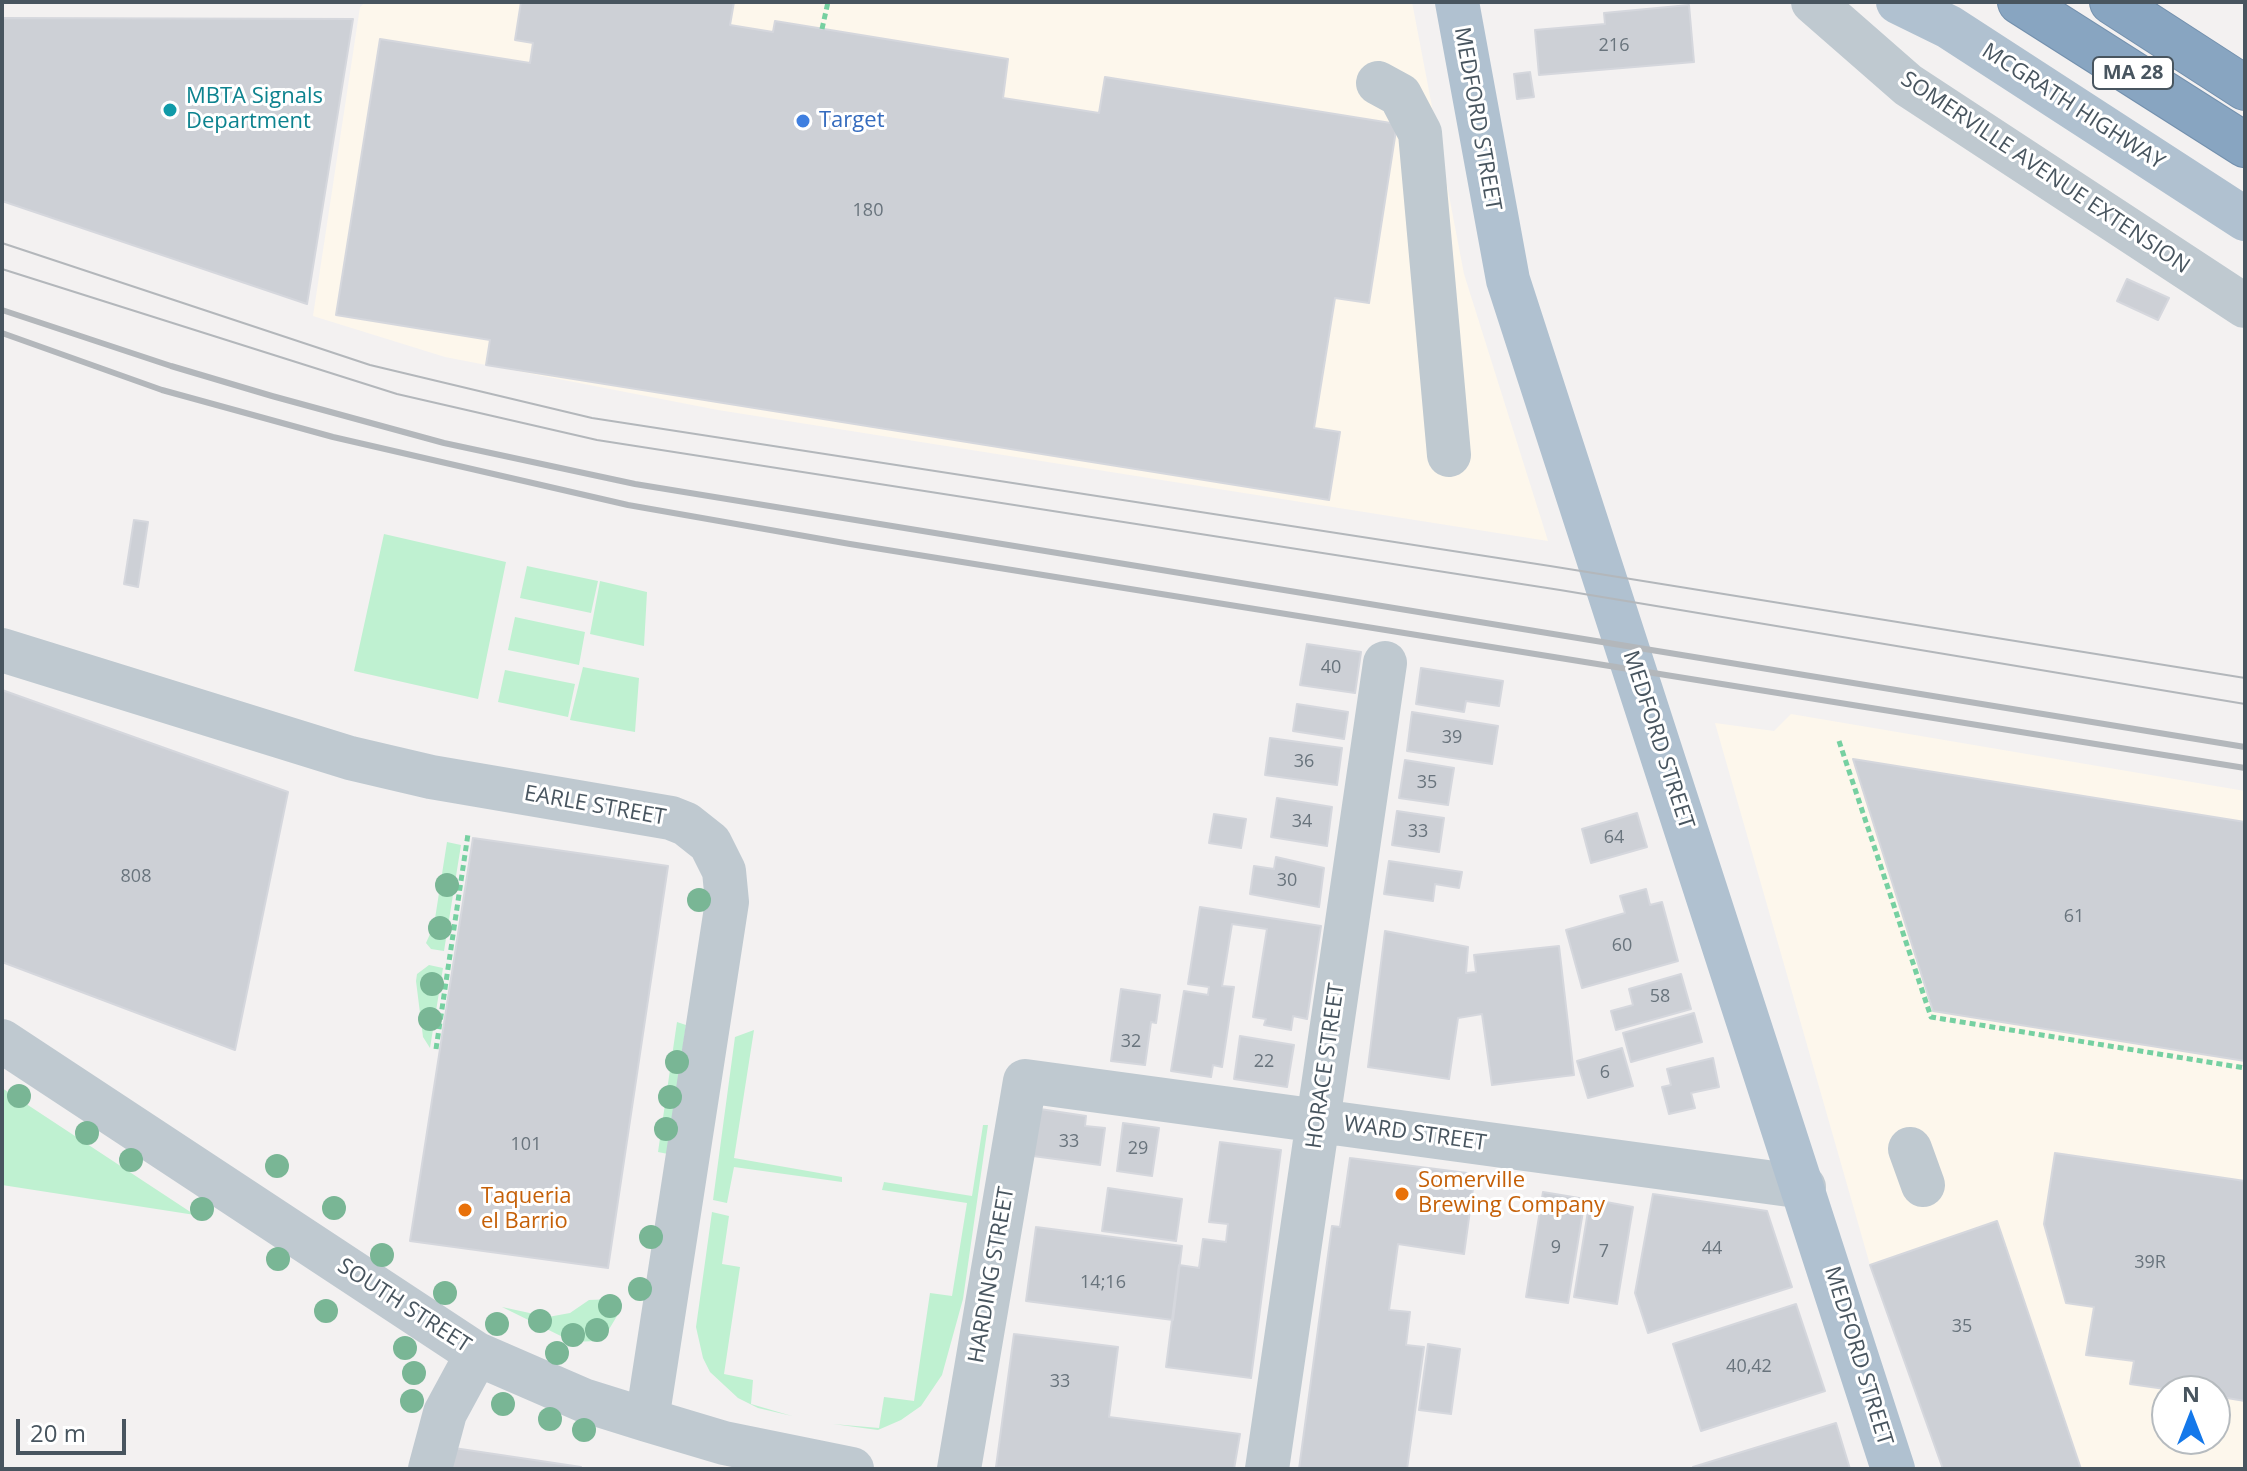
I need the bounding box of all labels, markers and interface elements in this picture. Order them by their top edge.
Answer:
street label: MEDFORD STREET [1448,25,1506,213]
house number: 216 [1599,35,1629,57]
street label: MCGRATH HIGHWAY [1977,38,2169,176]
road number: MA 28 [2093,57,2173,89]
street label: SOMERVILLE AVENUE EXTENSION [1896,66,2194,280]
place label: MBTA Signals Department [186,84,323,136]
marker: MBTA Signals Department [161,101,179,119]
place label: Target [819,108,884,134]
marker: Target [794,112,812,130]
house number: 180 [853,200,883,222]
street label: MEDFORD STREET [1617,647,1699,833]
house number: 40 [1321,657,1341,679]
house number: 39 [1442,727,1462,749]
house number: 36 [1294,751,1314,773]
house number: 35 [1417,772,1437,794]
street label: EARLE STREET [522,781,668,831]
house number: 34 [1292,811,1312,833]
house number: 33 [1408,821,1428,843]
house number: 64 [1604,827,1624,849]
house number: 808 [121,866,151,888]
house number: 30 [1277,870,1297,892]
house number: 61 [2064,906,2084,928]
house number: 60 [1612,935,1632,957]
street label: HORACE STREET [1301,982,1351,1150]
house number: 58 [1650,986,1670,1008]
house number: 32 [1121,1031,1141,1053]
house number: 22 [1254,1051,1274,1073]
house number: 6 [1600,1062,1610,1084]
street label: WARD STREET [1342,1111,1488,1157]
house number: 33 [1059,1131,1079,1153]
house number: 101 [511,1134,541,1156]
house number: 29 [1128,1138,1148,1160]
place label: Somerville Brewing Company [1418,1168,1605,1220]
place label: Taqueria el Barrio [481,1184,571,1236]
street label: HARDING STREET [964,1185,1020,1365]
marker: Somerville Brewing Company [1393,1185,1411,1203]
marker: Taqueria el Barrio [456,1201,474,1219]
house number: 9 [1551,1237,1561,1259]
house number: 44 [1702,1238,1722,1260]
house number: 7 [1599,1241,1609,1263]
house number: 39R [2134,1252,2166,1274]
street label: SOUTH STREET [332,1253,476,1359]
street label: MEDFORD STREET [1818,1263,1898,1449]
house number: 14;16 [1080,1272,1126,1294]
house number: 35 [1952,1316,1972,1338]
house number: 40,42 [1726,1356,1772,1378]
house number: 33 [1050,1371,1070,1393]
north arrow [2151,1375,2231,1455]
text: N [2182,1378,2200,1408]
scale bar [20,1403,130,1453]
text: 20 m [30,1416,86,1449]

